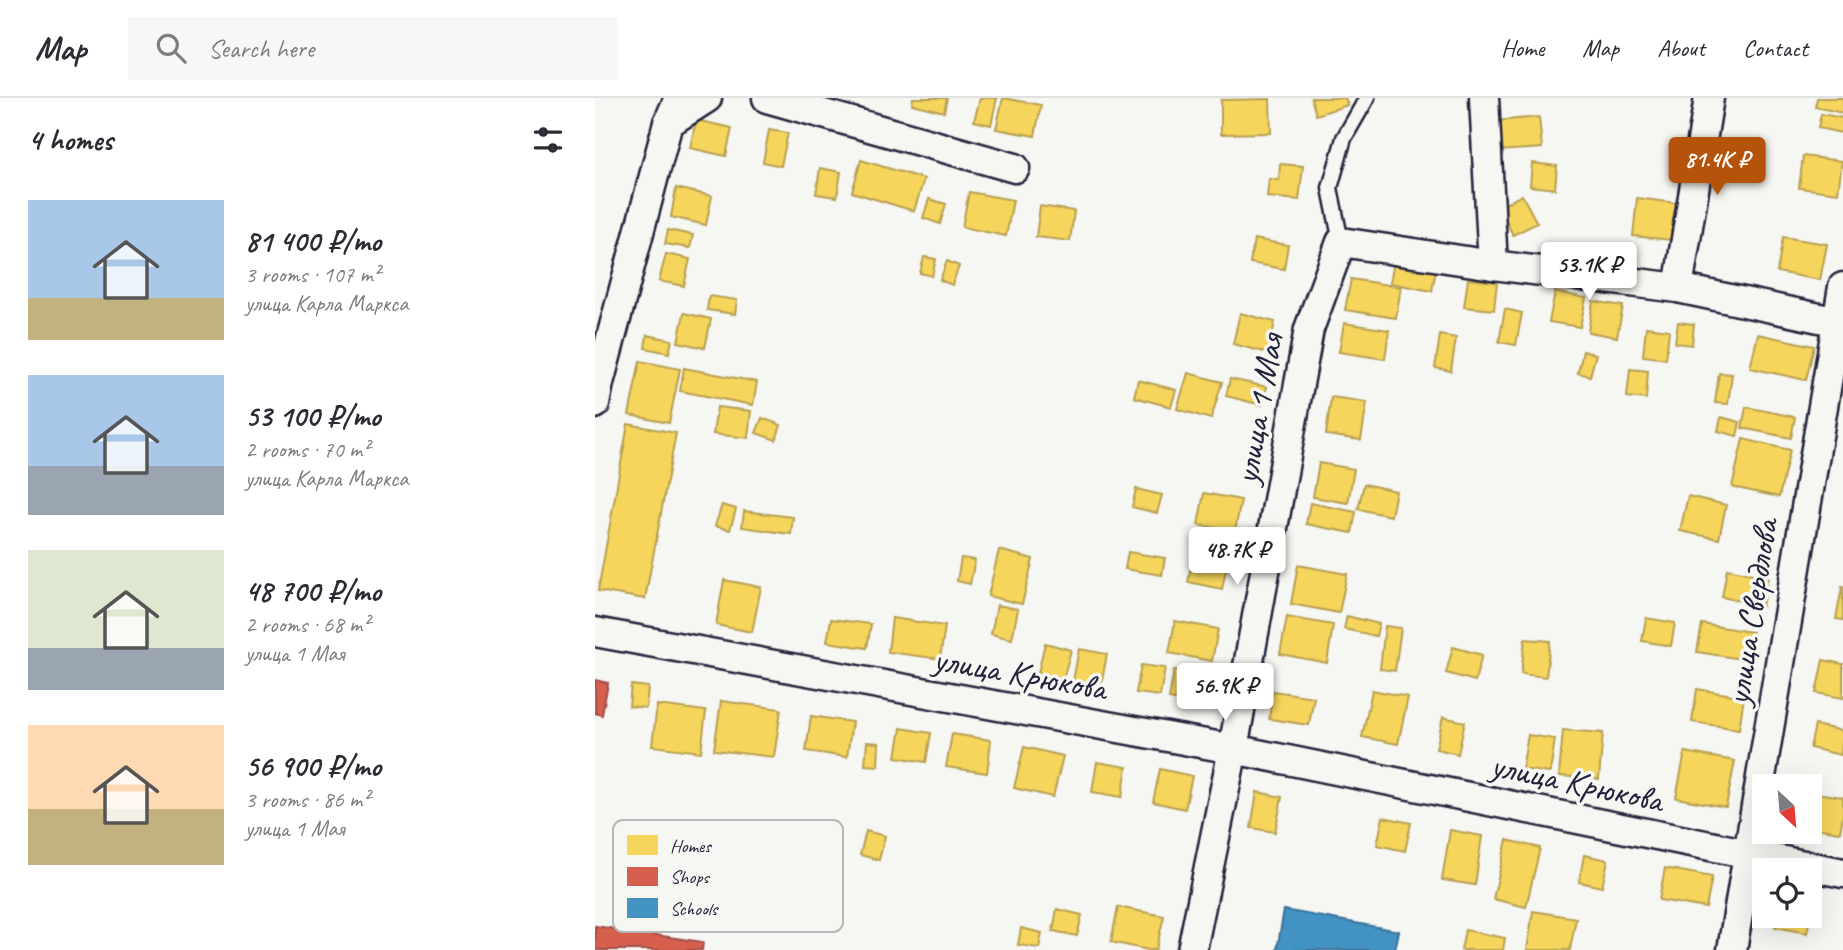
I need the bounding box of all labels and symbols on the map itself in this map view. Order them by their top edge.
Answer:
pin: 81.4K ₽ [1652,138,1782,197]
pin: 53.1K ₽ [1524,242,1654,302]
street label: улица 1 Мая [1223,329,1294,489]
street label: улица Свердлова [1714,513,1789,710]
pin: 48.7K ₽ [1172,528,1302,587]
street label: улица Крюкова [928,636,1112,711]
pin: 56.9K ₽ [1160,664,1290,723]
street label: улица Крюкова [1485,742,1670,823]
north arrow [1752,774,1822,844]
legend [613,820,843,932]
text: Homes [670,834,712,858]
text: Shops [670,865,710,889]
text: Schools [670,897,720,921]

